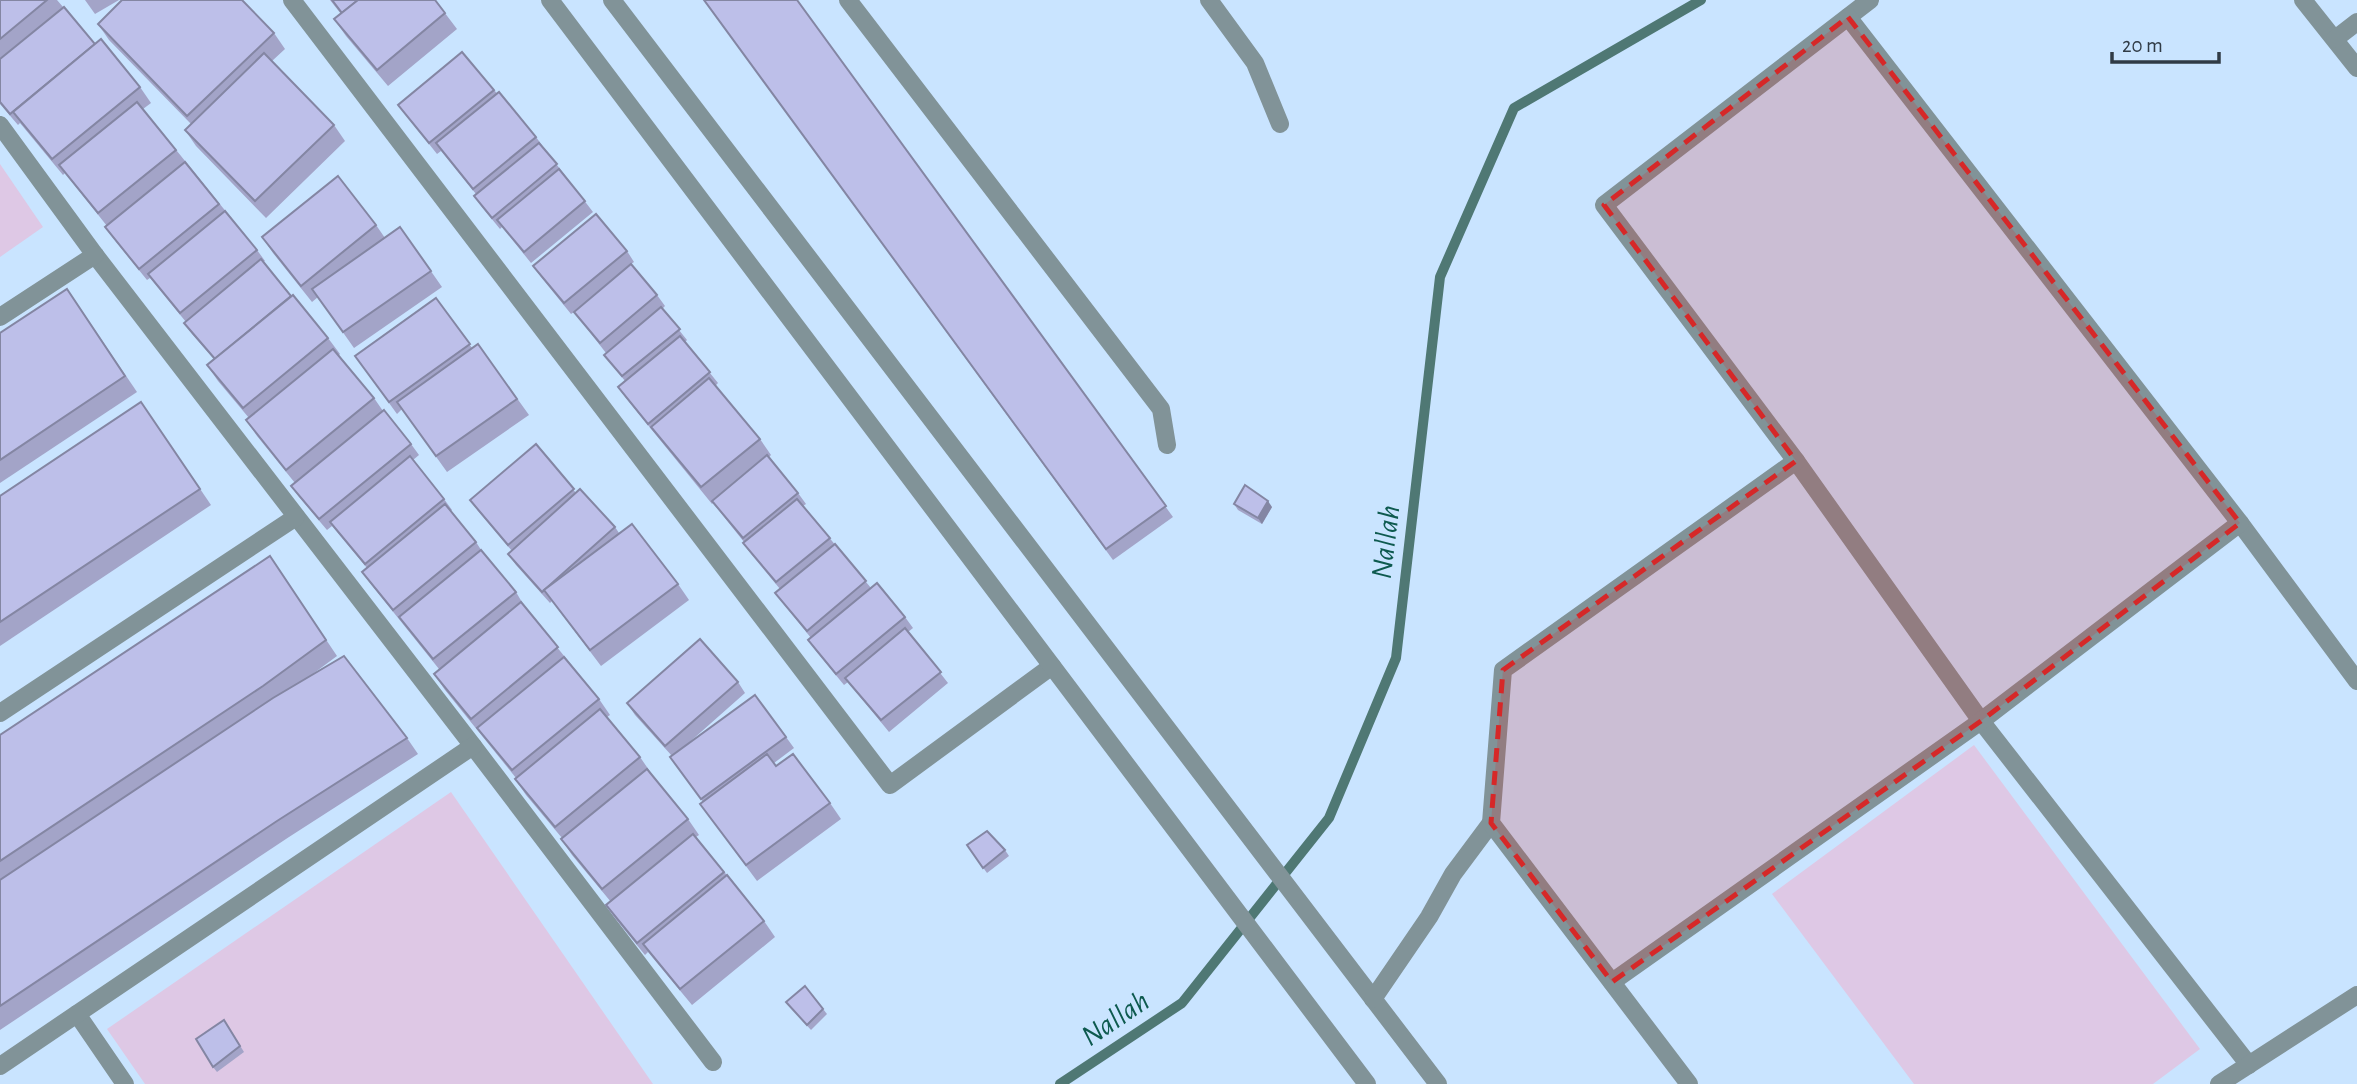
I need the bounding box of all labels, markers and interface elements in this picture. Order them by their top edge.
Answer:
scale bar [2112,21,2219,65]
text: 20 m [2122,35,2163,56]
water label: Nallah [1367,503,1405,581]
water label: Nallah [1076,986,1155,1052]

